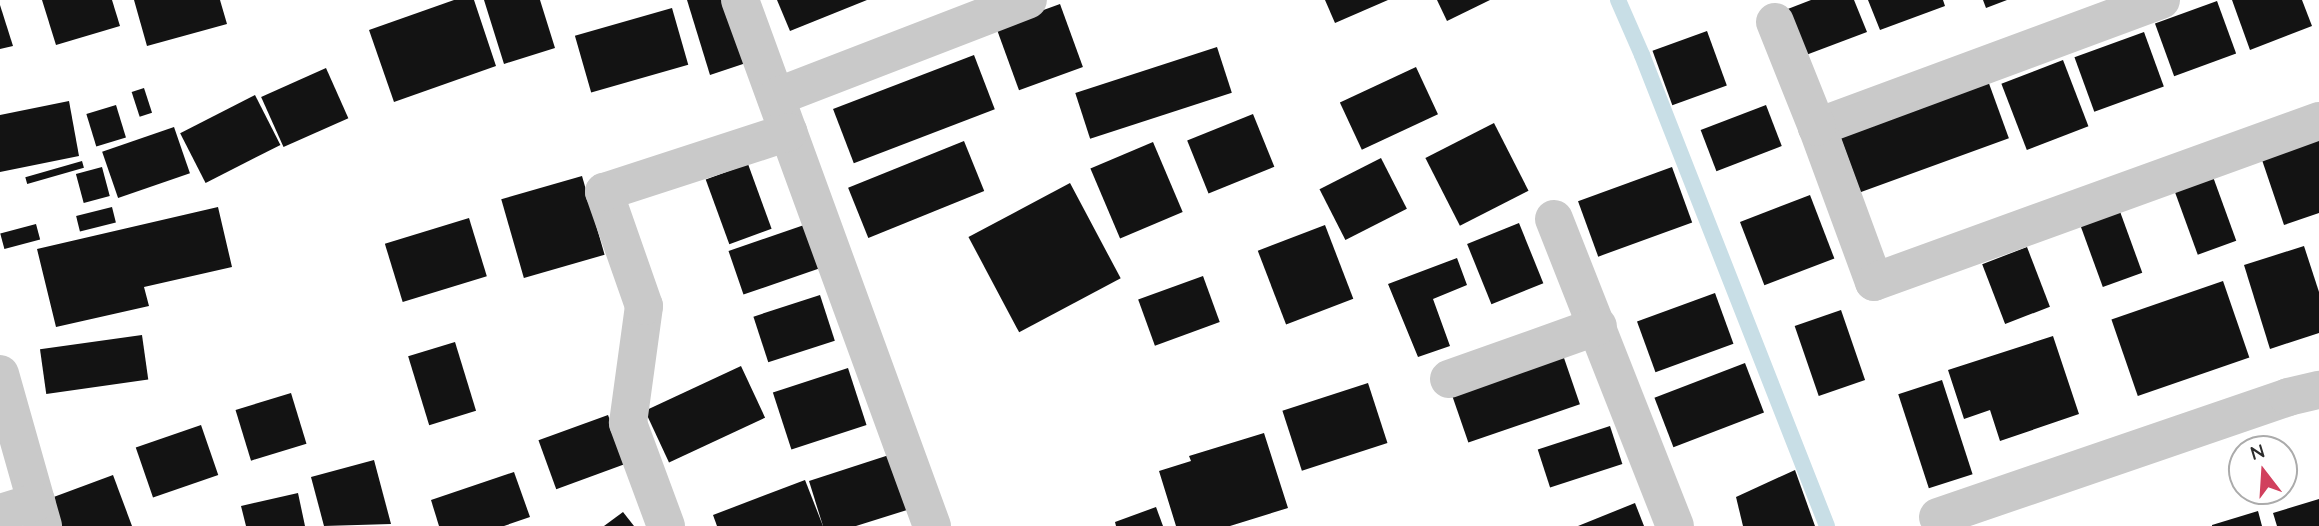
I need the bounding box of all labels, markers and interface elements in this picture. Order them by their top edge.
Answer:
north arrow [2228,435,2298,505]
text: N [2247,438,2268,465]

